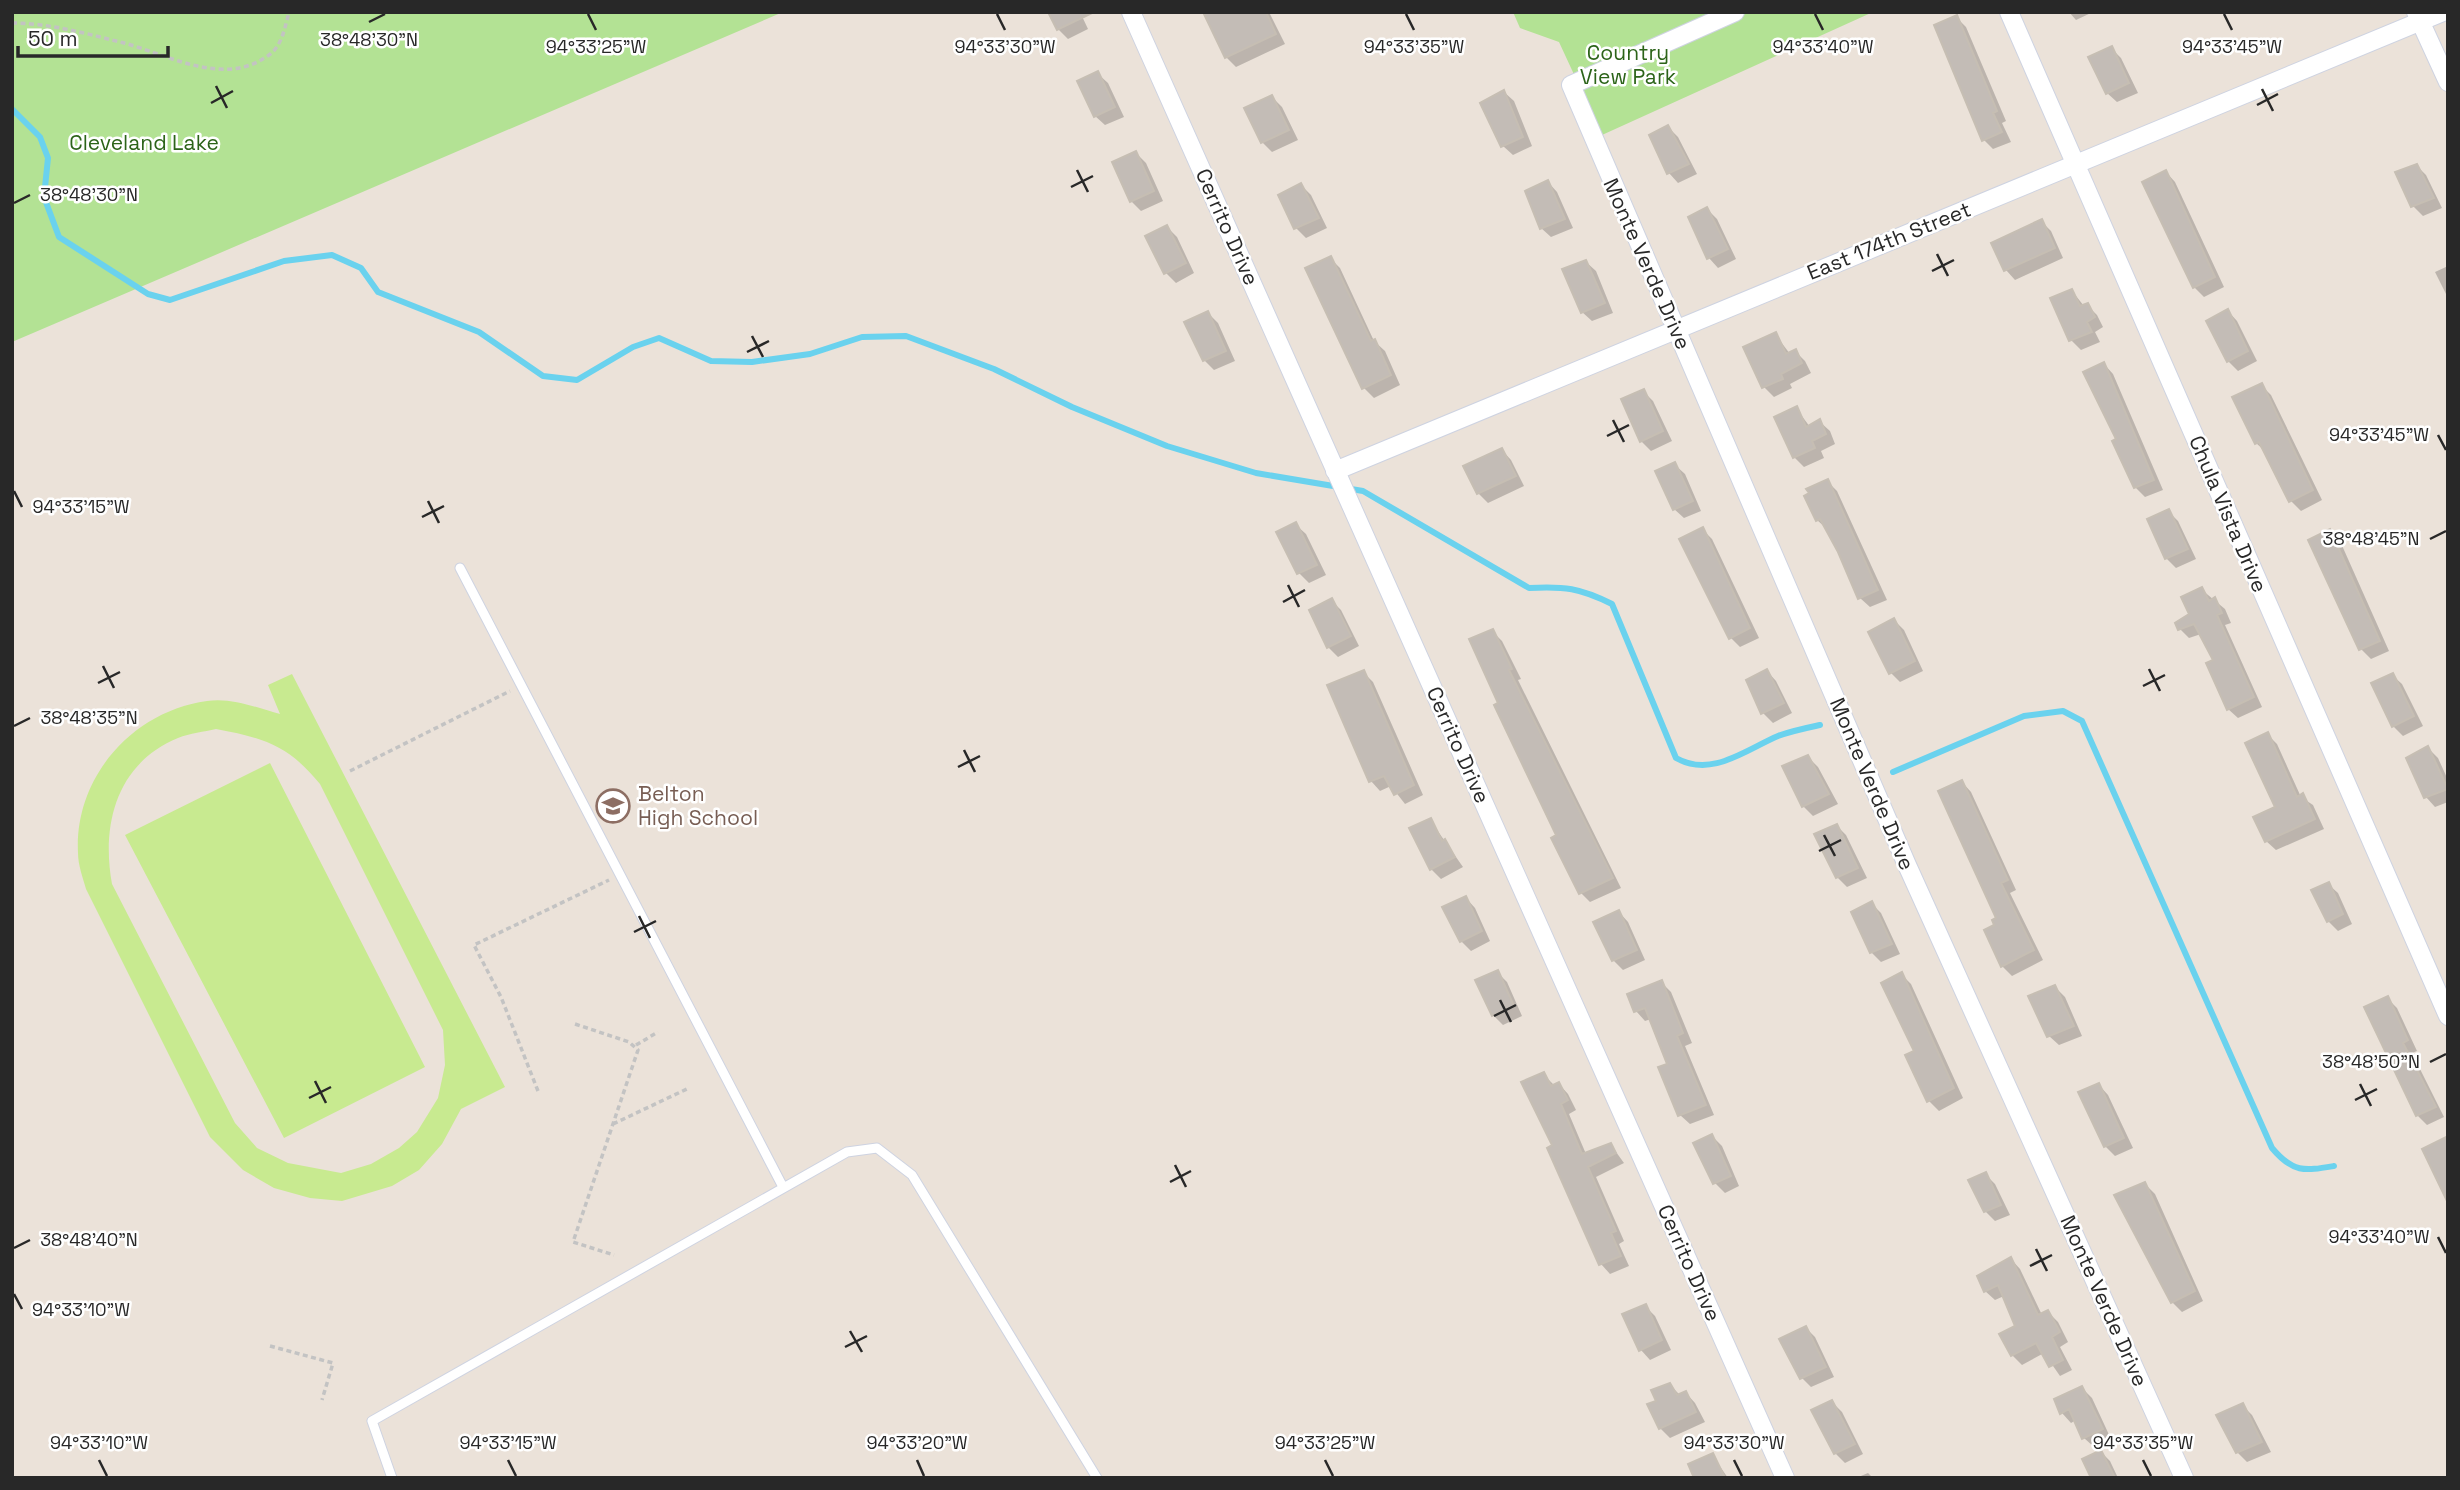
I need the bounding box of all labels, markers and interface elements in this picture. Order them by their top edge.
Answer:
scale bar [18,14,168,58]
text: 50 m [28,25,78,52]
text: 38°48'30"N [320,28,418,51]
text: 94°33'25"W [546,35,646,58]
text: 94°33'30"W [954,35,1056,58]
text: 94°33'35"W [1364,35,1464,58]
text: 94°33'40"W [1773,35,1874,58]
text: 94°33'45"W [2182,35,2282,58]
park label: Country View Park [1580,39,1676,90]
park label: Cleveland Lake [69,129,219,156]
street label: Cerrito Drive [1190,164,1265,289]
street label: Monte Verde Drive [1598,174,1697,354]
text: 38°48'30"N [40,183,138,206]
street label: East 174th Street [1803,195,1975,286]
text: 94°33'45"W [2329,423,2429,446]
street label: Chula Vista Drive [2183,431,2274,596]
text: 94°33'15"W [32,495,130,518]
text: 38°48'45"N [2323,527,2419,550]
street label: Cerrito Drive [1421,682,1496,807]
street label: Monte Verde Drive [1824,694,1921,874]
text: 38°48'35"N [40,706,138,729]
place label: Belton High School [638,780,758,831]
school or university icon: Belton High School [594,787,632,825]
text: 38°48'50"N [2322,1050,2420,1073]
street label: Cerrito Drive [1652,1200,1727,1325]
street label: Monte Verde Drive [2055,1211,2154,1391]
text: 94°33'40"W [2329,1225,2430,1248]
text: 38°48'40"N [40,1228,138,1251]
text: 94°33'10"W [32,1298,130,1321]
text: 94°33'10"W [50,1431,148,1454]
text: 94°33'15"W [459,1431,557,1454]
text: 94°33'20"W [866,1431,968,1454]
text: 94°33'25"W [1275,1431,1375,1454]
text: 94°33'30"W [1683,1431,1785,1454]
text: 94°33'35"W [2093,1431,2193,1454]

